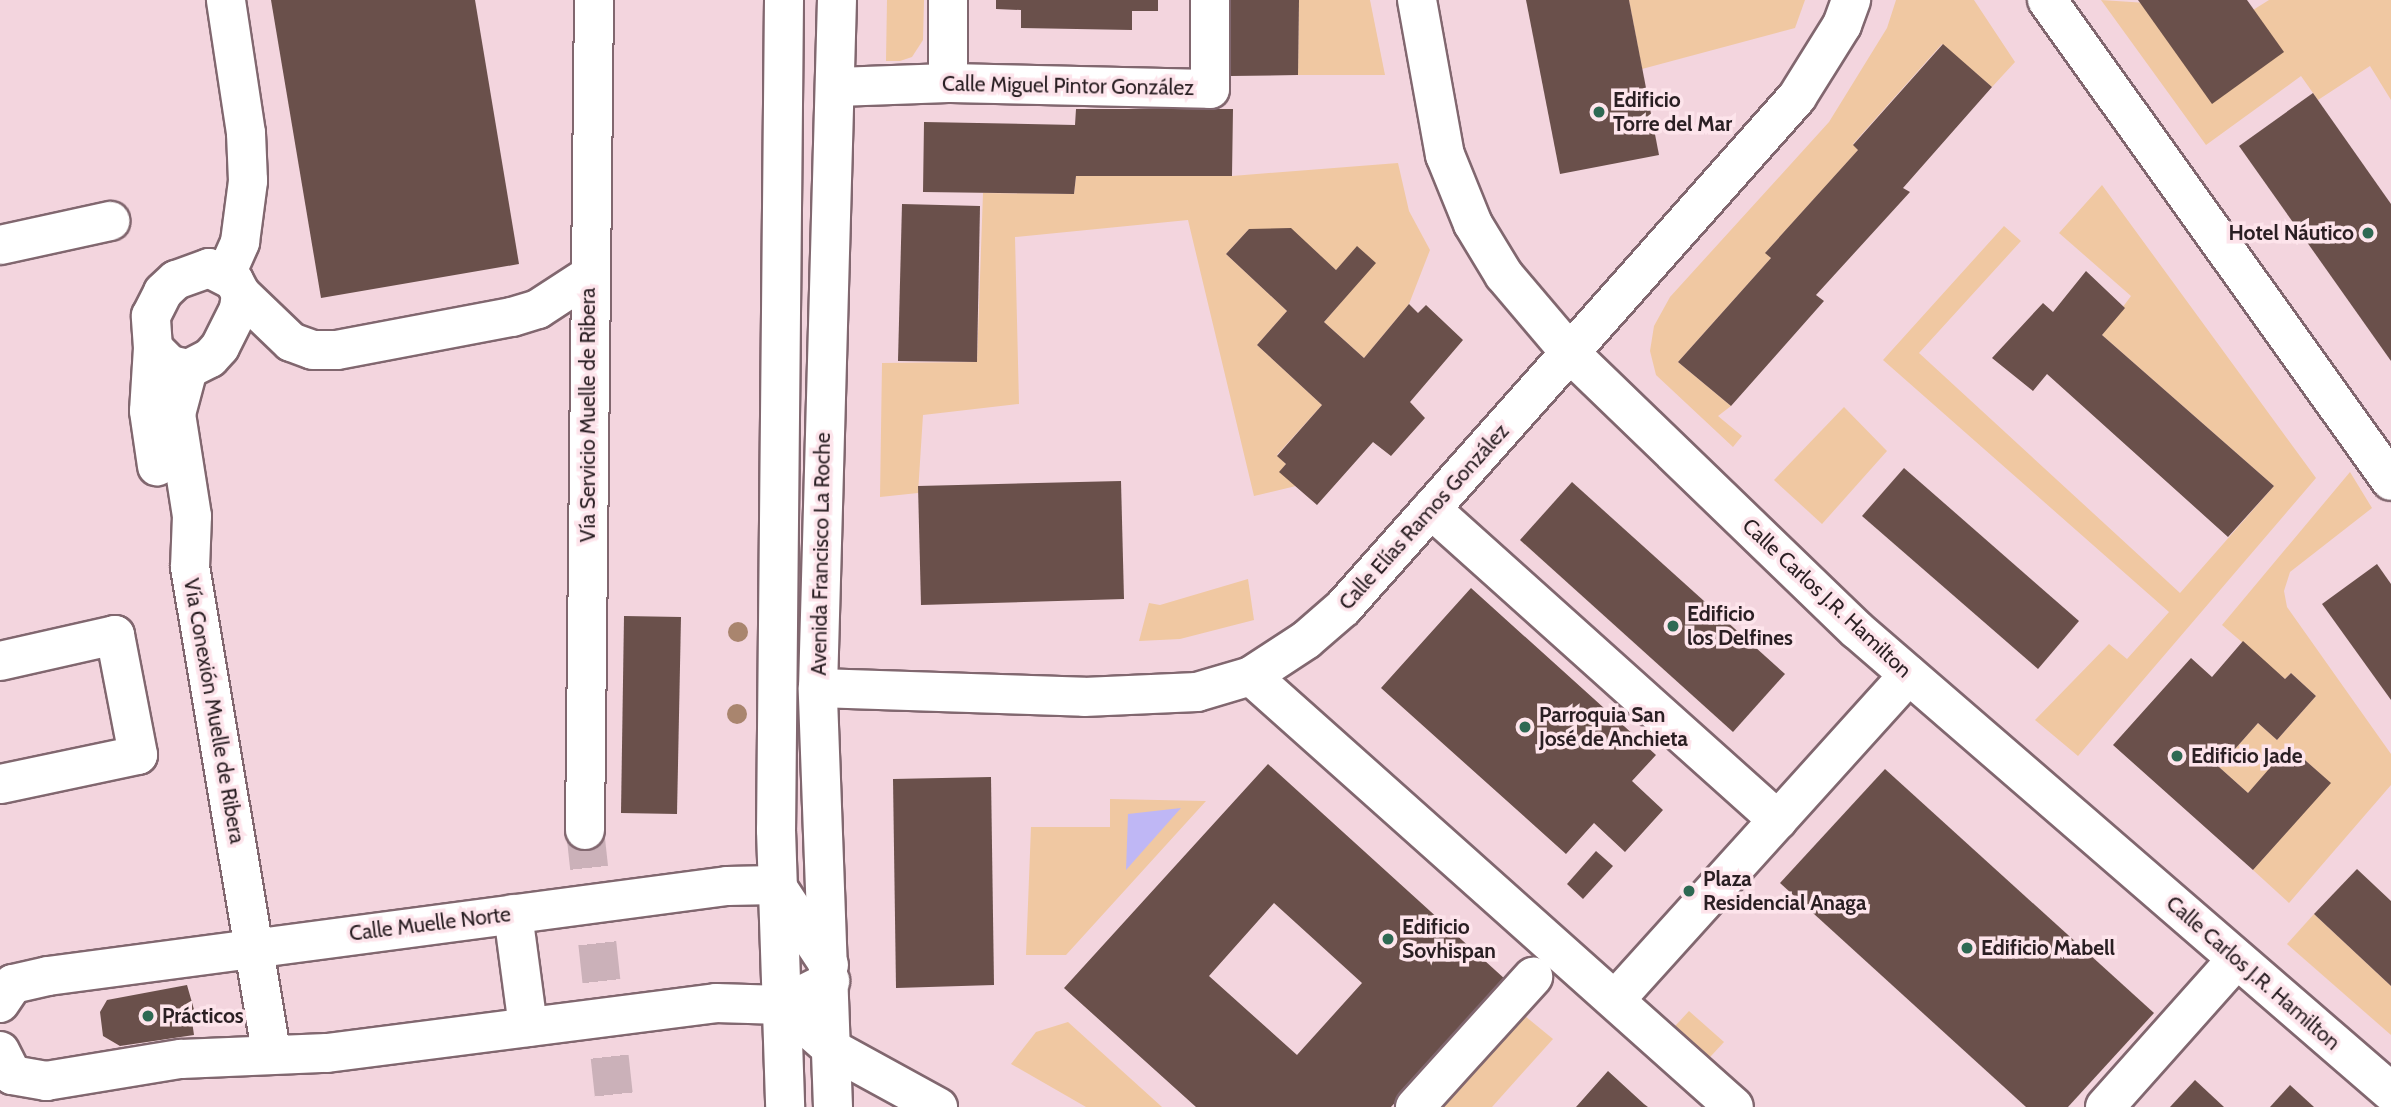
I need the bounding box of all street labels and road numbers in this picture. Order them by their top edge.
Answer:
street label: Calle Miguel Pintor González [942,71,1194,101]
street label: Vía Servicio Muelle de Ribera [575,288,601,542]
street label: Calle Elías Ramos González [1334,419,1514,615]
street label: Avenida Francisco La Roche [806,432,836,676]
street label: Calle Carlos J.R. Hamilton [1737,513,1917,683]
street label: Vía Conexión Muelle de Ribera [178,576,250,846]
street label: Calle Carlos J.R. Hamilton [2161,891,2345,1055]
street label: Calle Muelle Norte [348,902,512,946]

